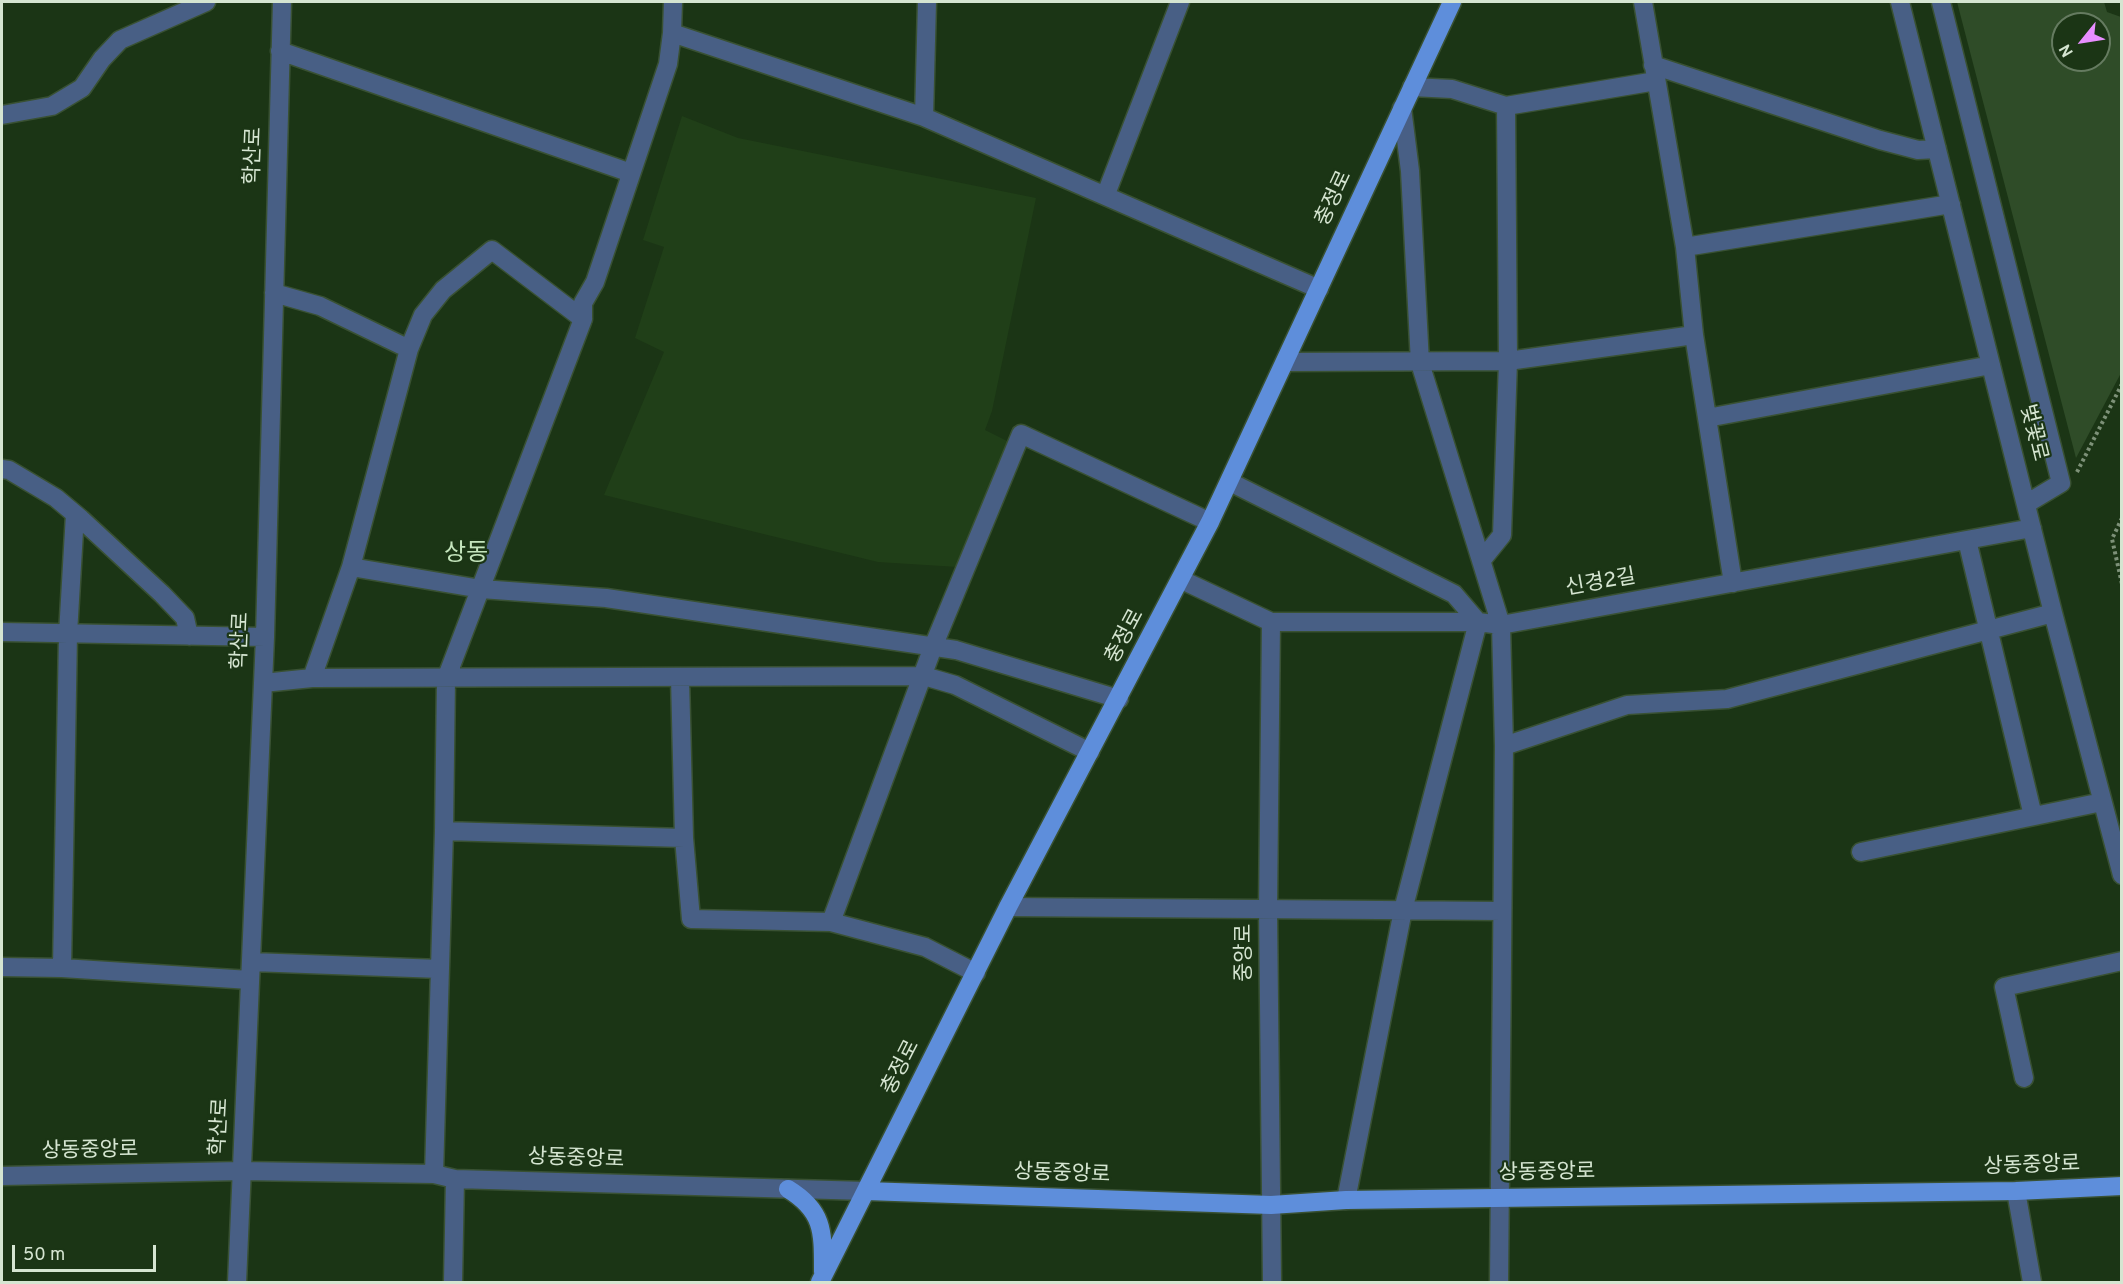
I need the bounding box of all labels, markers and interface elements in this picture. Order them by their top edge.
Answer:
north arrow [2051,12,2111,72]
text: N [2056,40,2079,60]
street label: 학산로 [241,127,269,185]
street label: 충정로 [1311,167,1359,231]
street label: 벚꽃로 [2013,402,2051,464]
district label: 상동 [444,541,488,569]
street label: 신경2길 [1564,565,1638,603]
street label: 충정로 [1101,605,1151,669]
street label: 학산로 [228,612,256,670]
street label: 중앙로 [1233,924,1259,982]
street label: 충정로 [878,1036,926,1100]
street label: 학산로 [207,1097,235,1157]
street label: 상동중앙로 [41,1139,139,1165]
street label: 상동중앙로 [527,1146,625,1174]
street label: 상동중앙로 [1983,1153,2081,1181]
street label: 상동중앙로 [1013,1161,1111,1189]
street label: 상동중앙로 [1498,1161,1596,1187]
scale bar [15,1233,159,1271]
text: 50 m [23,1244,65,1267]

